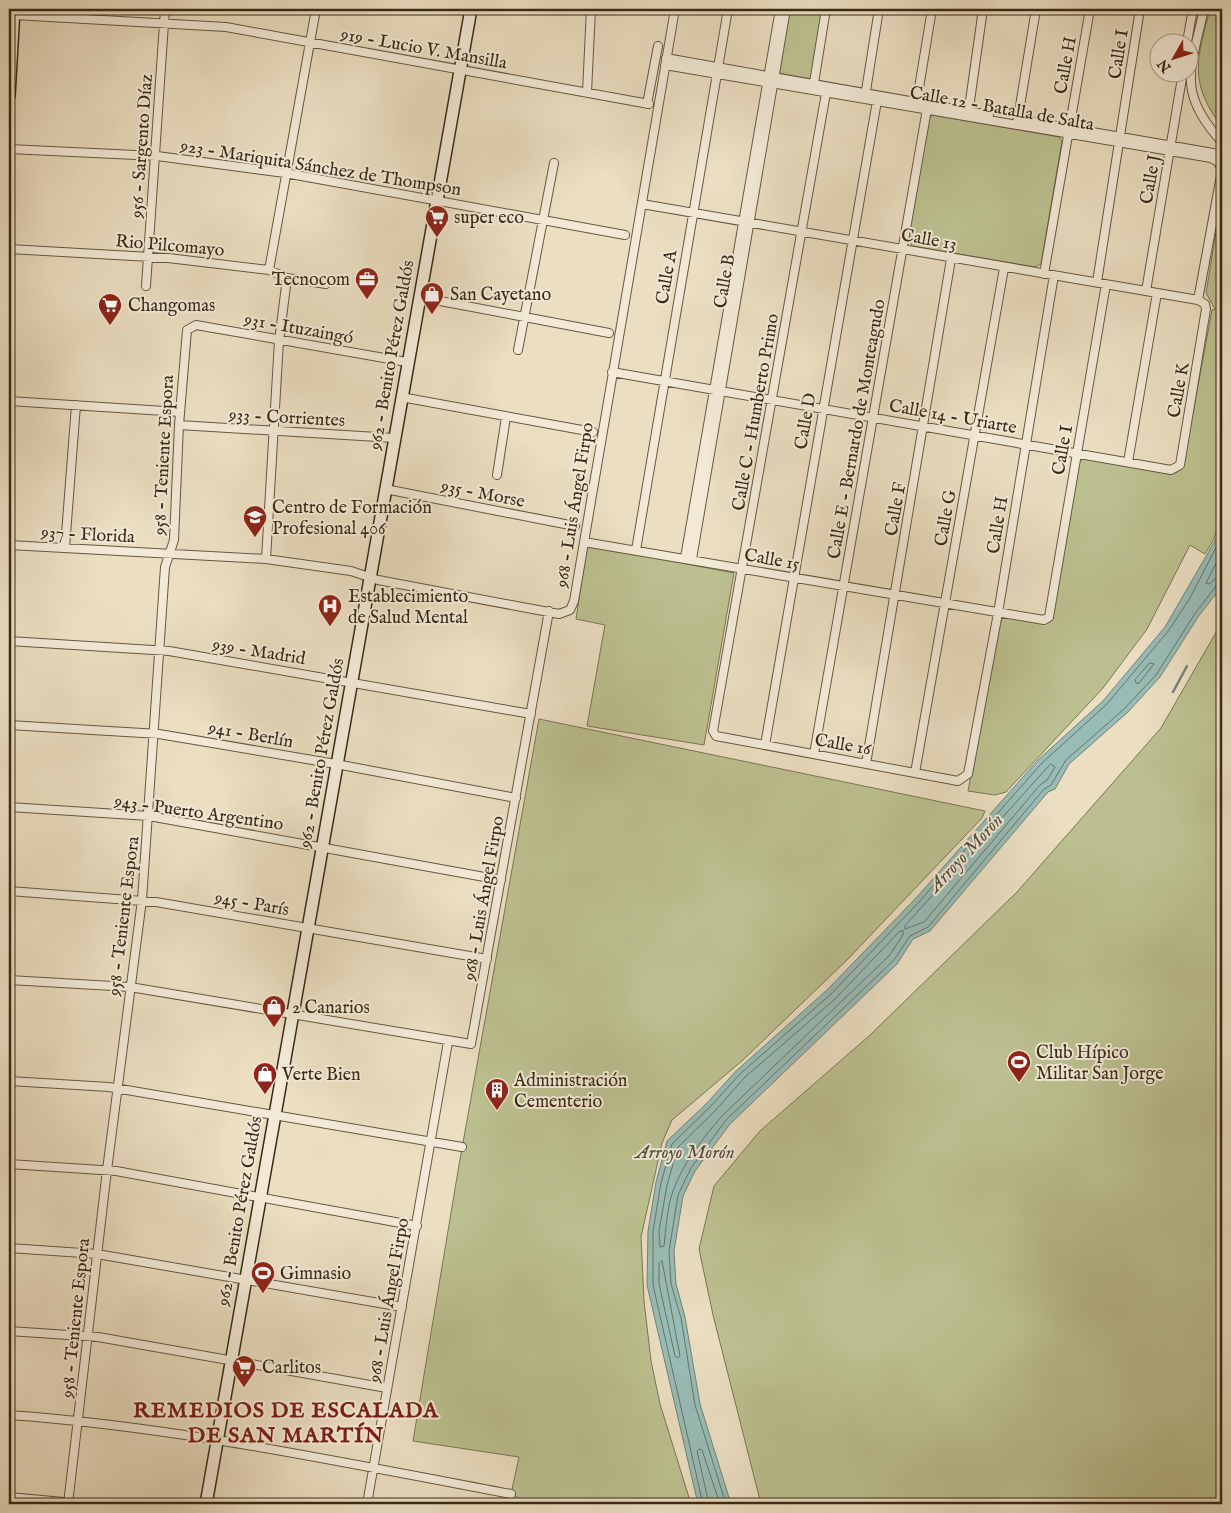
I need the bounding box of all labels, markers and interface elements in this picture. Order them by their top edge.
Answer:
street label: 919 - Lucio V. Mansilla [338,23,509,75]
street label: Calle I [1104,27,1135,81]
north arrow [1148,32,1198,82]
street label: Calle H [1050,35,1083,96]
text: N [1154,55,1176,77]
street label: 956 - Sargento Díaz [126,73,159,220]
street label: Calle 12 - Batalla de Salta [908,82,1096,137]
street label: 923 - Mariquita Sánchez de Thompson [178,135,463,202]
street label: Calle J [1136,152,1167,206]
supermarket icon: super eco [424,204,450,238]
place label: super eco [454,207,524,230]
street label: Calle 13 [899,224,958,257]
street label: Rio Pilcomayo [114,230,226,263]
street label: Calle A [651,247,684,306]
street label: Calle B [709,252,742,310]
street label: 962 - Benito Pérez Galdós [364,258,421,453]
office icon: Tecnocom [354,266,380,300]
place label: Tecnocom [272,269,350,292]
shop icon: San Cayetano [419,281,445,315]
place label: San Cayetano [450,284,551,307]
supermarket icon: Changomas [97,292,123,326]
place label: Changomas [128,295,215,318]
street label: Calle E - Bernardo de Monteagudo [823,297,892,561]
street label: 931 - Ituzaingó [241,308,355,350]
street label: Calle C - Humberto Primo [728,312,785,513]
street label: Calle K [1163,360,1196,420]
street label: 958 - Teniente Espora [149,374,180,537]
street label: Calle D [790,391,823,451]
street label: Calle 14 - Uriarte [887,395,1018,440]
street label: 933 - Corrientes [227,404,346,433]
street label: 968 - Luis Ángel Firpo [549,420,600,590]
street label: Calle I [1048,423,1079,477]
street label: 935 - Morse [438,475,527,514]
street label: Calle F [880,480,913,538]
street label: Calle G [930,488,963,548]
street label: Calle H [983,495,1014,556]
place label: Centro de Formación Profesional 406 [272,497,432,541]
school or university icon: Centro de Formación Profesional 406 [242,504,268,538]
street label: 937 - Florida [39,522,136,549]
street label: Calle 15 [742,544,802,577]
place label: Establecimiento de Salud Mental [348,586,469,630]
hospital icon: Establecimiento de Salud Mental [317,593,343,627]
street label: 939 - Madrid [210,634,307,671]
street label: 962 - Benito Pérez Galdós [294,656,351,851]
street label: 941 - Berlín [206,717,295,754]
street label: Calle 16 [813,729,873,762]
street label: 943 - Puerto Argentino [112,790,285,837]
water label: Arroyo Morón [923,809,1009,899]
street label: 968 - Luis Ángel Firpo [457,813,510,983]
street label: 958 - Teniente Espora [103,835,146,998]
street label: 945 - París [212,886,291,922]
shop icon: 2 Canarios [261,994,287,1028]
place label: 2 Canarios [292,997,370,1020]
place label: Club Hípico Militar San Jorge [1036,1042,1164,1086]
sports icon: Club Hípico Militar San Jorge [1006,1049,1032,1083]
shop icon: Verte Bien [252,1061,278,1095]
place label: Verte Bien [281,1064,361,1087]
place label: Administración Cementerio [513,1070,628,1114]
building icon: Administración Cementerio [484,1077,510,1111]
street label: 962 - Benito Pérez Galdós [212,1114,269,1309]
water label: Arroyo Morón [633,1141,735,1165]
street label: 968 - Luis Ángel Firpo [362,1215,415,1385]
street label: 958 - Teniente Espora [57,1237,96,1400]
sports icon: Gimnasio [250,1260,276,1294]
place label: Gimnasio [280,1263,351,1286]
supermarket icon: Carlitos [231,1354,257,1388]
place label: Carlitos [262,1357,321,1380]
district label: REMEDIOS DE ESCALADA DE SAN MARTÍN [133,1397,439,1450]

